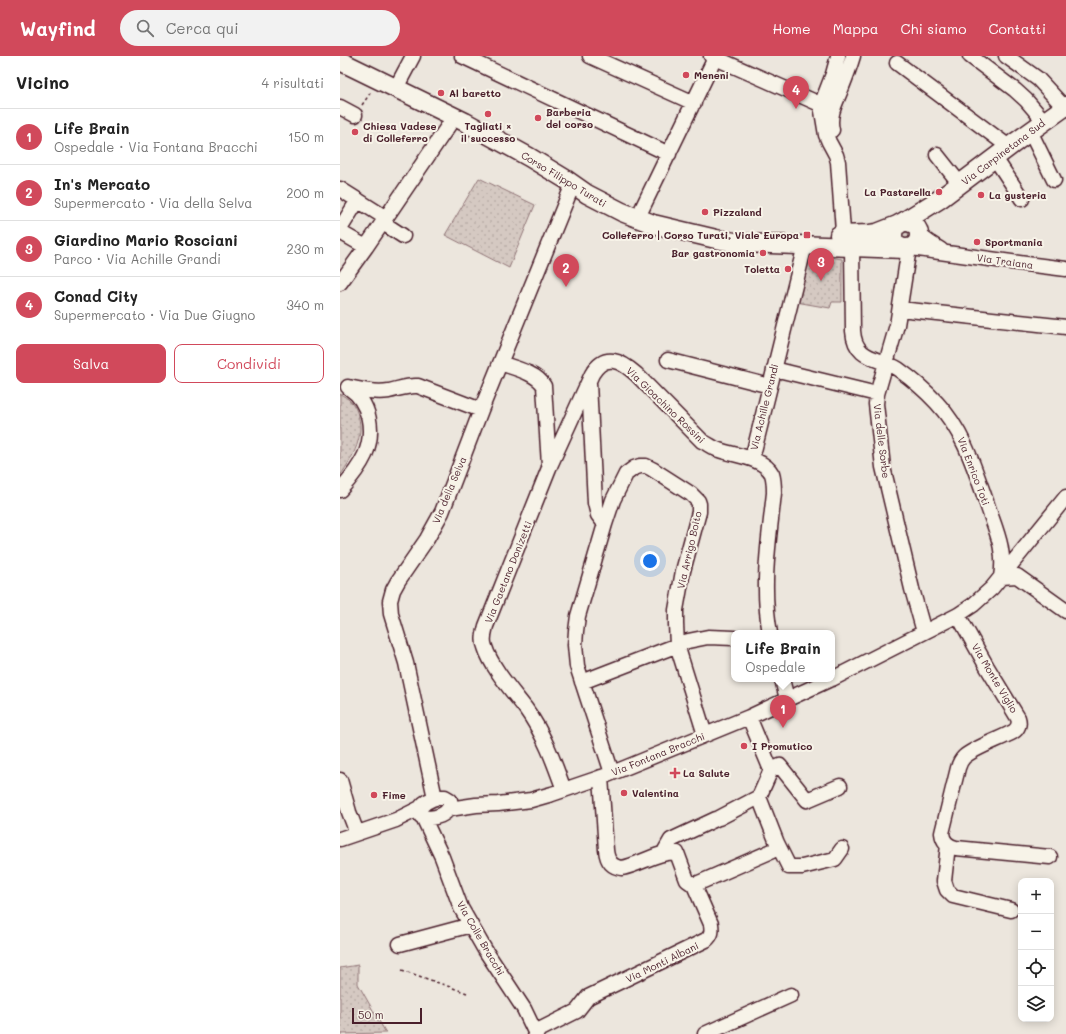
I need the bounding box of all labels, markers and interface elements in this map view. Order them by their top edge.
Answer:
search box [120,10,400,46]
text: Wayfind [20,16,96,41]
icon: search [134,17,156,39]
text: Cerca qui [166,18,239,38]
text: Home [773,19,811,38]
text: Mappa [833,19,879,38]
text: Chi siamo [901,19,966,38]
text: Contatti [988,19,1046,38]
place label: Meneni [694,68,729,82]
marker: Meneni [681,70,691,80]
text: Vicino [16,71,69,93]
text: 4 risultati [261,74,324,91]
pin: 4 [783,76,809,109]
place label: Al baretto [449,86,501,100]
marker: Al baretto [436,88,446,98]
place label: Barberia del corso [546,105,593,131]
marker: Tagliati × il successo [483,109,493,119]
marker: Barberia del corso [533,113,543,123]
street label: Via Carpinetana Sud [958,116,1048,188]
text: Life Brain [54,118,129,138]
place label: Chiesa Vadese di Colleferro [363,119,436,145]
place label: Tagliati × il successo [461,119,515,145]
marker: Chiesa Vadese di Colleferro [350,127,360,137]
text: 1 [26,128,32,145]
text: 150 m [288,128,324,145]
text: Ospedale · Via Fontana Bracchi [54,138,258,155]
street label: Corso Filippo Turati [519,148,609,210]
text: In's Mercato [54,174,150,194]
text: 2 [25,184,33,201]
text: 200 m [286,184,324,201]
place label: La Pastarella [864,185,931,199]
marker: La Pastarella [934,187,944,197]
place label: La gusteria [989,188,1046,202]
marker: La gusteria [976,190,986,200]
text: Supermercato · Via della Selva [54,194,252,211]
place label: Pizzaland [713,205,762,219]
marker: Pizzaland [700,207,710,217]
place label: Colleferro | Corso Turati, Viale Europa [602,228,799,242]
text: Giardino Mario Rosciani [54,230,238,250]
marker: Colleferro | Corso Turati, Viale Europa [802,230,812,240]
place label: Sportmania [985,235,1043,249]
marker: Sportmania [972,237,982,247]
text: 3 [25,240,33,257]
text: 230 m [287,240,324,257]
place label: Bar gastronomia [671,246,755,260]
marker: Bar gastronomia [758,248,768,258]
pin: 3 [808,248,834,281]
text: Parco · Via Achille Grandi [54,250,221,267]
street label: Via Traiana [976,250,1034,272]
pin: 2 [553,254,579,287]
place label: Toletta [744,262,780,276]
marker: Toletta [783,264,793,274]
text: Conad City [54,286,138,306]
text: 4 [25,296,33,313]
text: 340 m [286,296,324,313]
text: Supermercato · Via Due Giugno [54,306,255,323]
button: Salva [16,344,166,383]
button: Condividi [174,344,324,383]
street label: Via Achille Grandi [747,362,781,452]
street label: Via Gioachino Rossini [624,364,708,446]
street label: Via delle Sorbe [870,403,894,479]
street label: Via Enrico Toti [955,435,993,507]
street label: Via della Selva [429,454,469,526]
street label: Via Arrigo Boito [673,510,705,590]
street label: Via Gaetano Donizetti [481,519,535,625]
your location [640,551,660,571]
popup [731,630,835,682]
text: Life Brain [745,638,821,658]
street label: Via Monte Viglio [969,641,1021,715]
text: Ospedale [745,658,806,675]
pin: 1 [770,695,796,728]
street label: Via Fontana Bracchi [609,729,707,779]
place label: I Promutico [752,739,812,753]
marker: I Promutico [739,741,749,751]
place label: La Salute [683,766,730,780]
marker: La Salute [670,768,680,778]
place label: Valentina [632,786,679,800]
place label: Fime [382,788,406,802]
marker: Valentina [619,788,629,798]
marker: Fime [369,790,379,800]
map controls [1018,878,1054,1022]
button: + [1018,878,1054,914]
street label: Via Colle Bracchi [454,898,508,978]
button: − [1018,914,1054,950]
street label: Via Monti Albani [623,938,701,986]
button: locate [1018,950,1054,986]
button: layers [1018,986,1054,1022]
scale bar [352,1006,422,1025]
text: 50 m [358,1007,384,1022]

